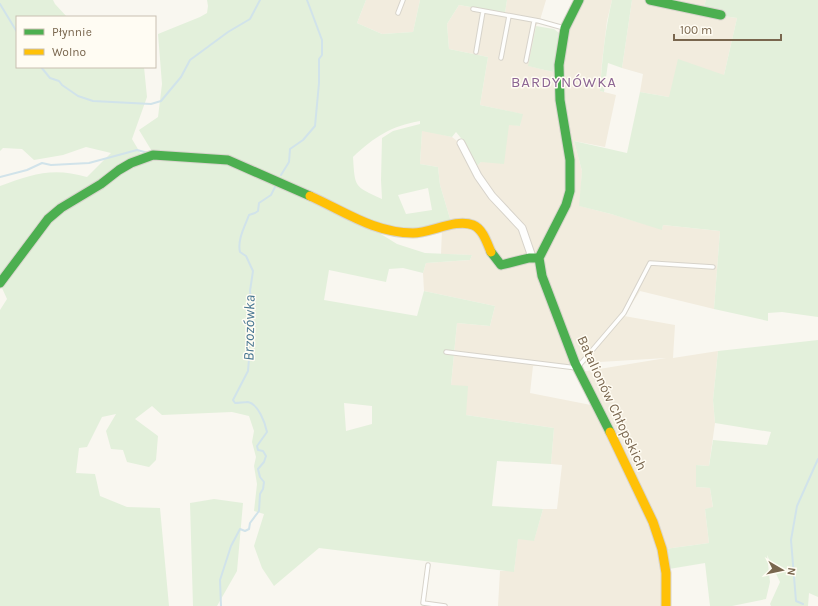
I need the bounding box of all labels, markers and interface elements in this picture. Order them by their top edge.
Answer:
legend [16,16,156,68]
scale bar [674,16,781,42]
text: 100 m [680,23,712,37]
text: Płynnie [52,25,92,39]
text: Wolno [52,45,86,59]
district label: BARDYNÓWKA [511,73,617,91]
water label: Brzozówka [239,295,259,361]
street label: Batalionów Chłopskich [573,333,651,473]
north arrow [762,550,802,590]
text: N [784,567,798,576]

